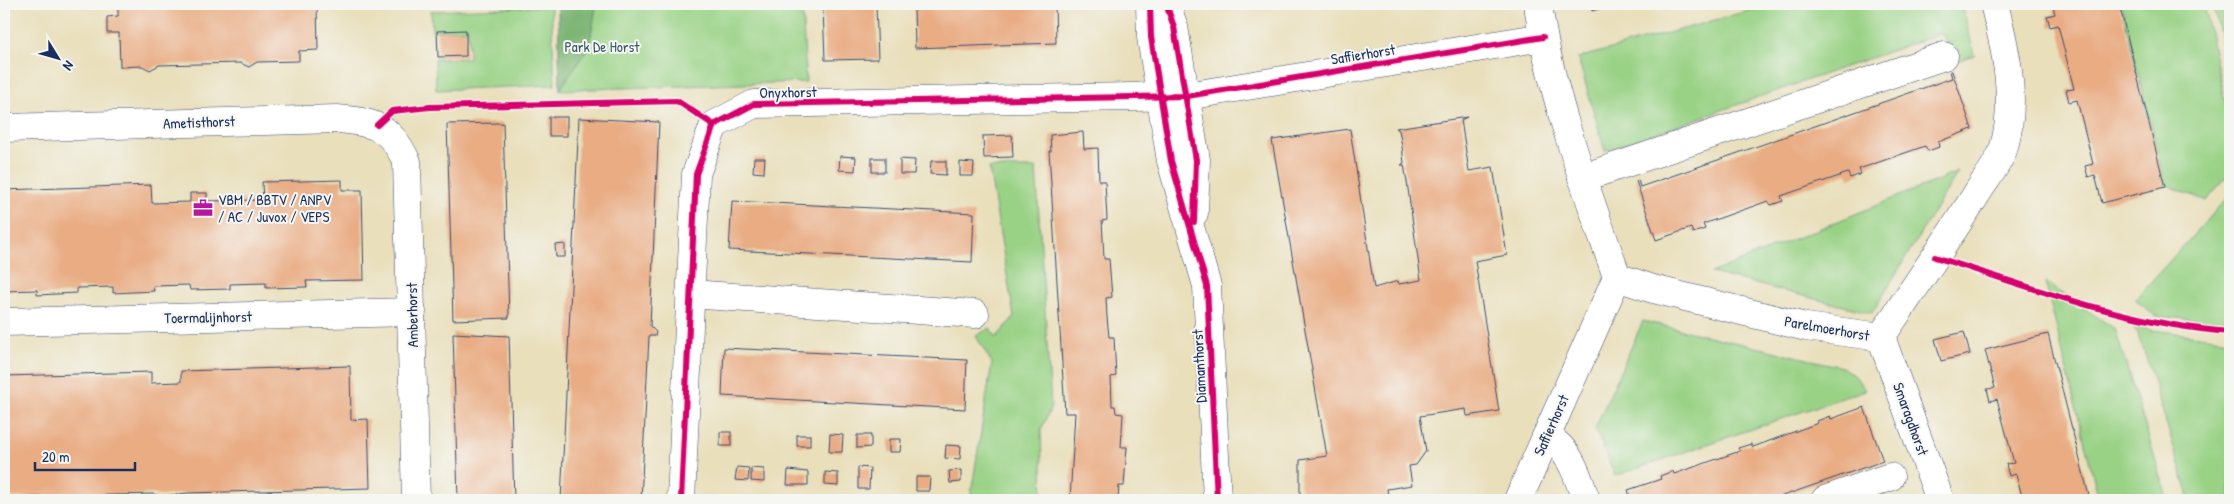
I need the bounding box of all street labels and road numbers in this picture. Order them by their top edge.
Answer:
street label: Saffierhorst [1329,38,1397,69]
street label: Onyxhorst [759,81,818,103]
street label: Ametisthorst [163,110,236,134]
street label: Amberhorst [401,282,423,347]
street label: Toermalijnhorst [164,306,253,328]
street label: Parelmoerhorst [1783,310,1872,346]
street label: Diamanthorst [1187,328,1211,403]
street label: Smaragdhorst [1888,380,1934,459]
street label: Saffierhorst [1528,390,1574,459]

